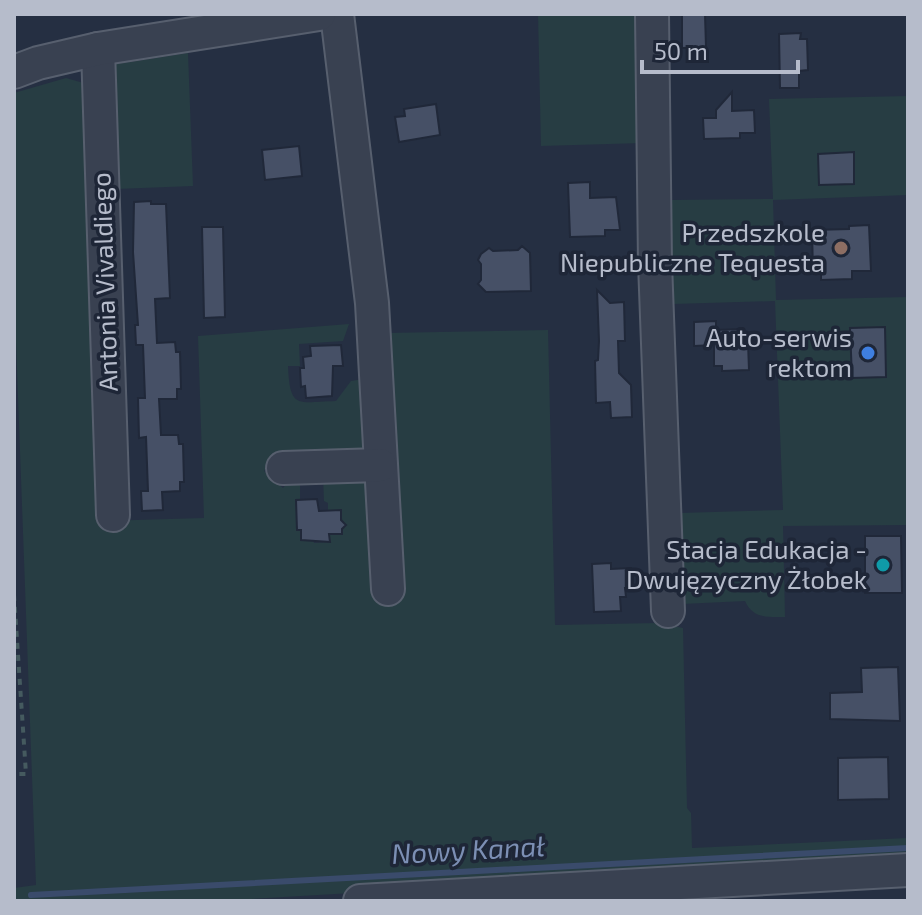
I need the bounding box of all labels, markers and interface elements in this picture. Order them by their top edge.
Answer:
scale bar [642,24,798,74]
text: 50 m [654,36,708,65]
street label: Antonia Vivaldiego [84,172,123,392]
place label: Przedszkole Niepubliczne Tequesta [560,216,825,277]
marker: Przedszkole Niepubliczne Tequesta [832,239,850,257]
place label: Auto-serwis rektom [706,321,852,382]
marker: Auto-serwis rektom [859,344,877,362]
place label: Stacja Edukacja - Dwujęzyczny Żłobek [626,533,867,594]
marker: Stacja Edukacja - Dwujęzyczny Żłobek [874,556,892,574]
water label: Nowy Kanał [391,828,546,870]

